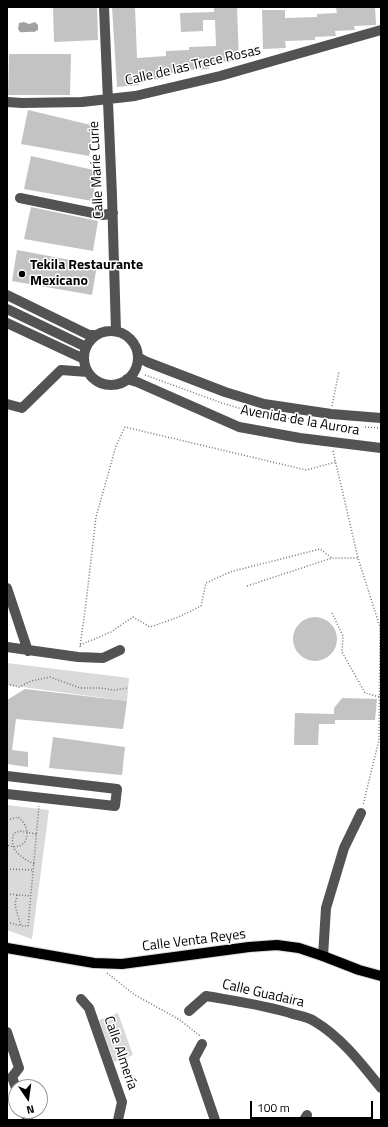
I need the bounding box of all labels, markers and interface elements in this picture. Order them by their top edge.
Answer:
street label: Calle de las Trece Rosas [124,42,262,90]
street label: Calle Marie Curie [86,121,108,219]
place label: Tekila Restaurante Mexicano [30,258,143,290]
marker: Tekila Restaurante Mexicano [17,269,27,279]
street label: Avenida de la Aurora [239,402,361,440]
street label: Calle Venta Reyes [141,926,247,956]
street label: Calle Guadaira [220,976,306,1012]
street label: Calle Almería [100,1014,140,1092]
north arrow [8,1079,48,1119]
scale bar [252,1093,375,1119]
text: 100 m [257,1098,290,1117]
text: N [25,1101,36,1118]

